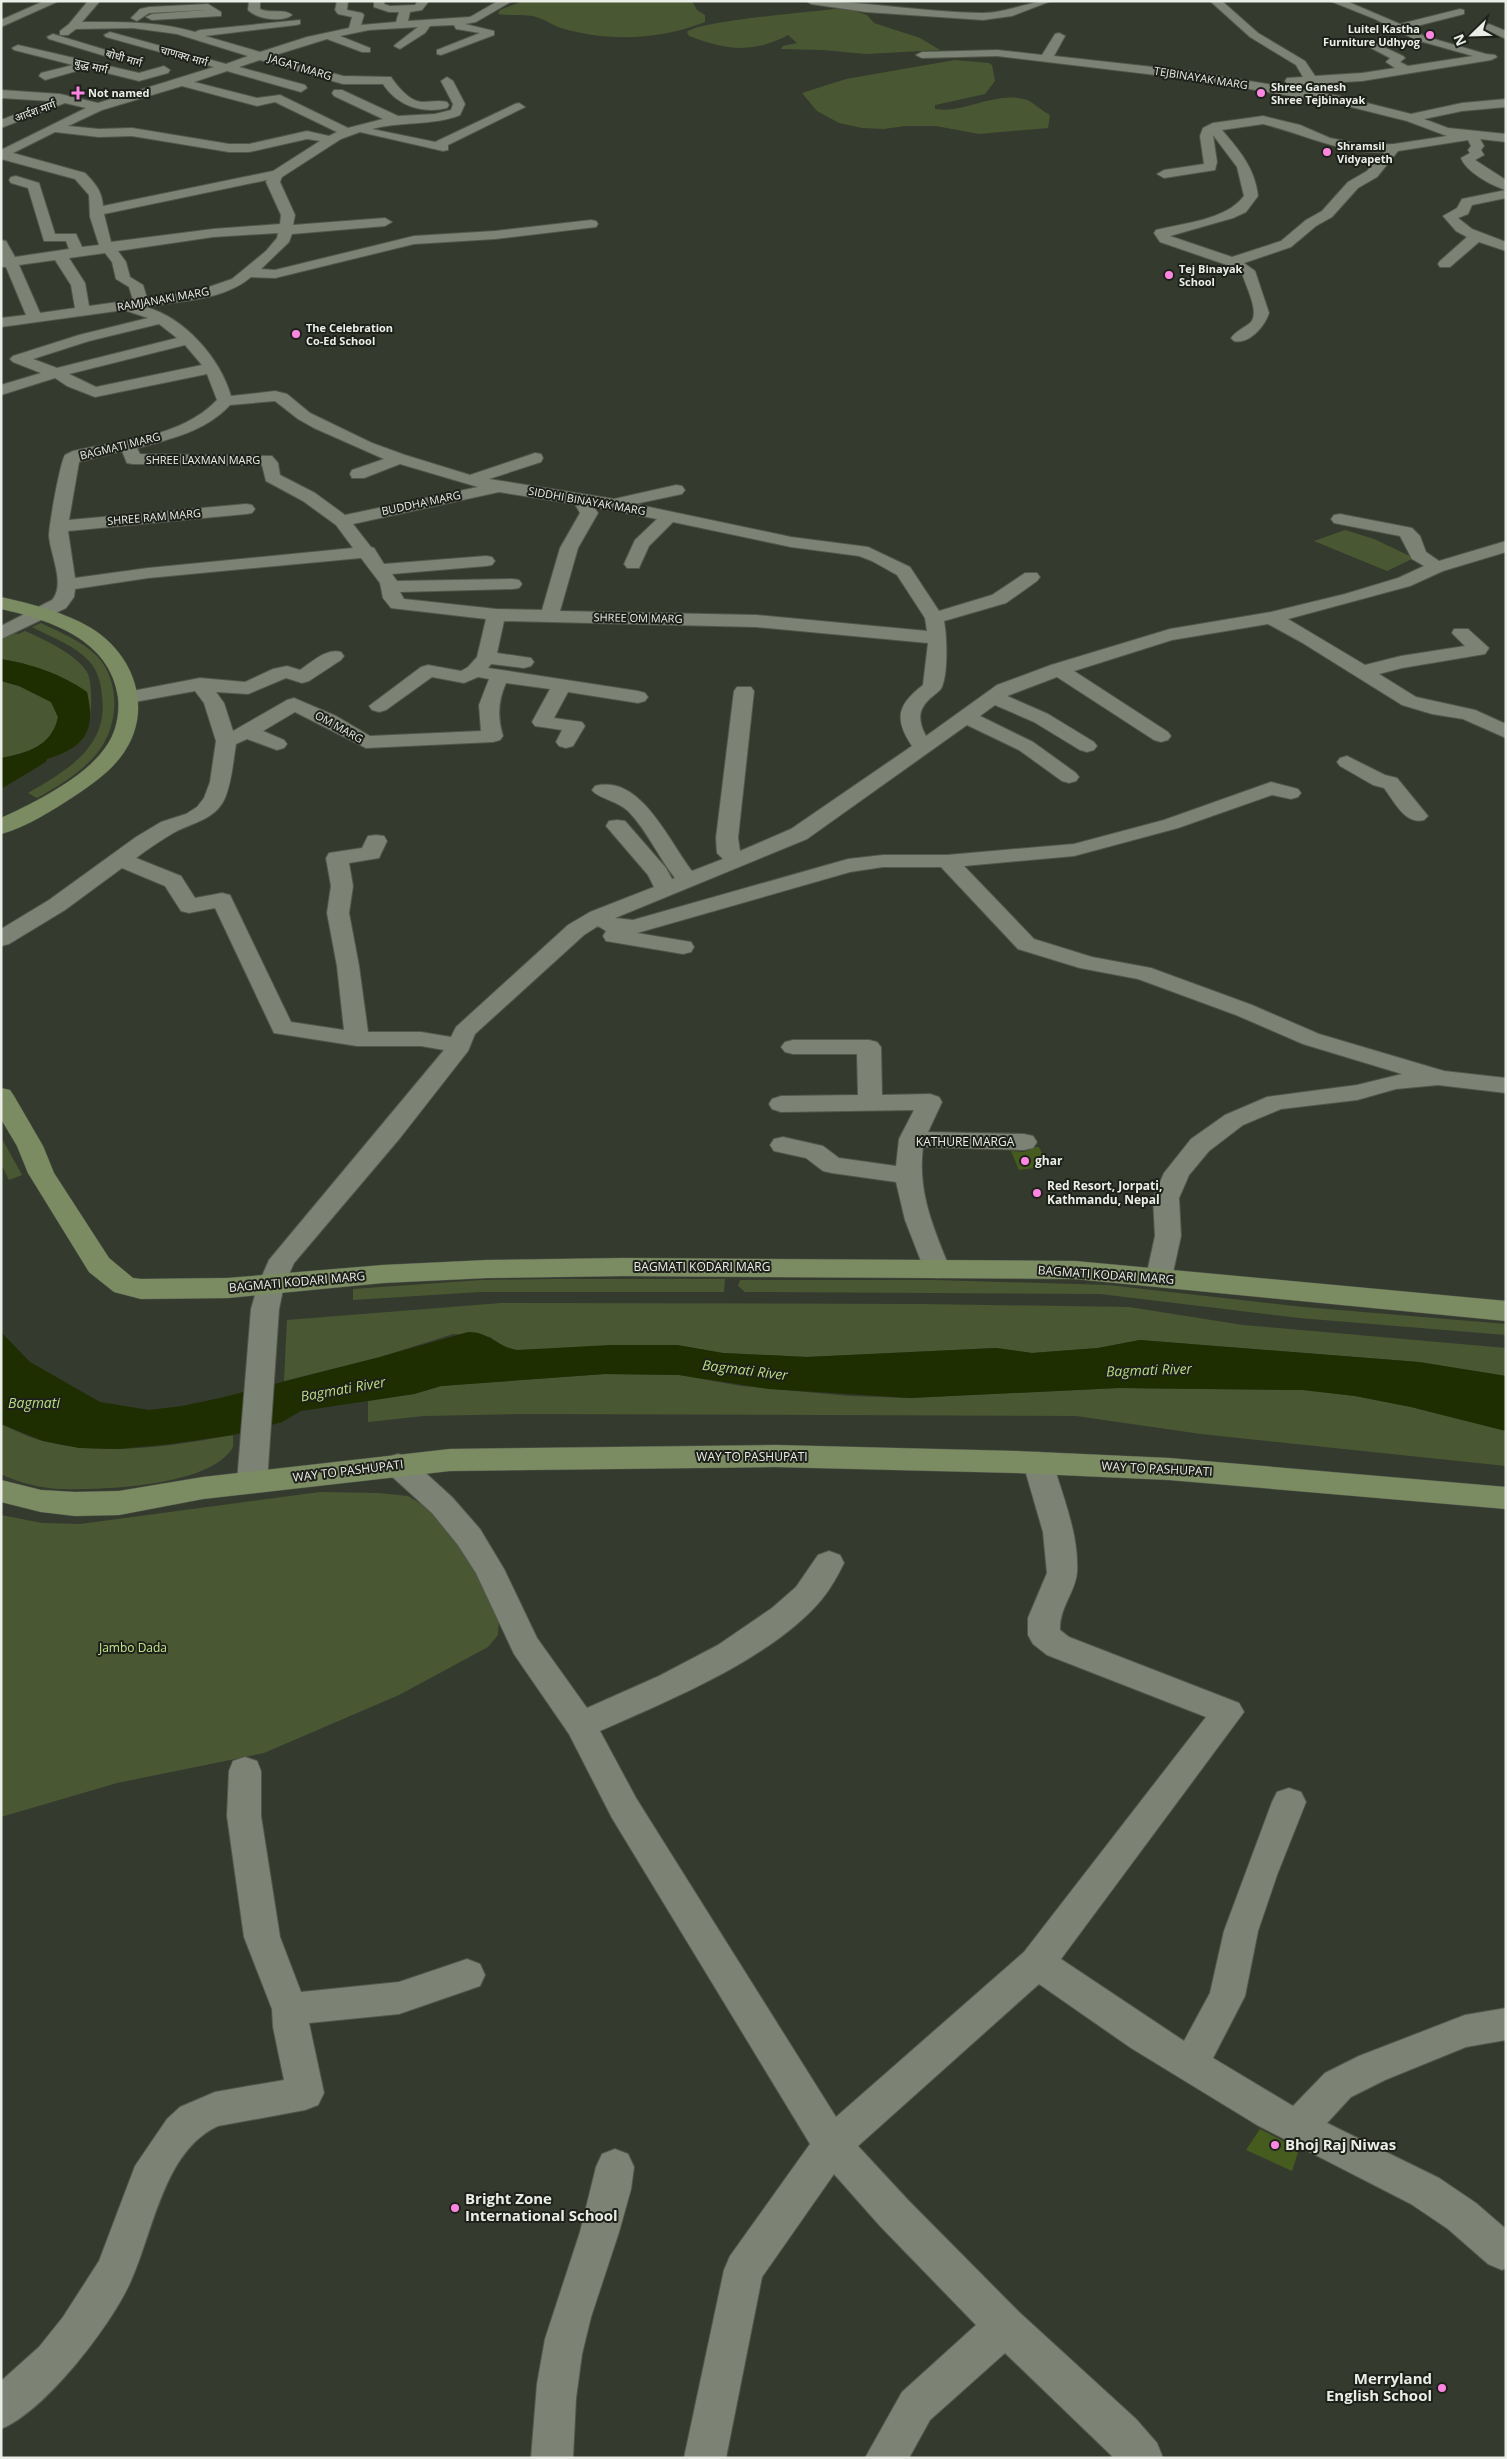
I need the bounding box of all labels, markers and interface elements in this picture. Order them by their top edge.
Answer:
north arrow [1447,10,1497,60]
place label: Luitel Kastha Furniture Udhyog [1323,21,1421,49]
marker: Luitel Kastha Furniture Udhyog [1424,29,1436,41]
text: N [1449,31,1471,49]
street label: चाणक्य मार्ग [159,42,210,70]
street label: बोधी मार्ग [104,45,145,70]
street label: JAGAT MARG [266,49,334,83]
street label: बुद्ध मार्ग [73,54,110,77]
street label: TEJBINAYAK MARG [1153,63,1249,92]
place label: Shree Ganesh Shree Tejbinayak [1271,79,1365,107]
place label: Not named [88,85,150,100]
marker: Not named [72,87,84,99]
marker: Shree Ganesh Shree Tejbinayak [1255,87,1267,99]
street label: आर्दश मार्ग [12,96,59,125]
place label: Shramsil Vidyapeth [1337,138,1393,166]
marker: Shramsil Vidyapeth [1321,146,1333,158]
place label: Tej Binayak School [1179,261,1243,289]
marker: Tej Binayak School [1163,269,1175,281]
street label: RAMJANAKI MARG [116,283,210,314]
place label: The Celebration Co-Ed School [306,320,393,348]
marker: The Celebration Co-Ed School [290,328,302,340]
street label: BAGMATI MARG [78,428,162,463]
street label: SHREE LAXMAN MARG [146,452,260,467]
street label: SIDDHI BINAYAK MARG [527,483,647,518]
street label: BUDDHA MARG [380,487,462,518]
street label: SHREE RAM MARG [106,505,202,528]
street label: SHREE OM MARG [593,609,683,626]
street label: OM MARG [312,707,366,746]
street label: KATHURE MARGA [916,1133,1015,1150]
place label: ghar [1035,1152,1063,1169]
marker: ghar [1019,1155,1031,1167]
place label: Red Resort, Jorpati, Kathmandu, Nepal [1047,1177,1162,1208]
marker: Red Resort, Jorpati, Kathmandu, Nepal [1031,1187,1043,1199]
street label: BAGMATI KODARI MARG [634,1258,770,1275]
street label: BAGMATI KODARI MARG [1037,1261,1175,1288]
street label: BAGMATI KODARI MARG [228,1267,366,1296]
water label: Bagmati River [701,1355,789,1384]
water label: Bagmati River [1106,1358,1193,1380]
water label: Bagmati River [299,1372,387,1405]
water label: Bagmati [8,1393,60,1412]
street label: WAY TO PASHUPATI [696,1448,808,1465]
street label: WAY TO PASHUPATI [292,1455,404,1486]
street label: WAY TO PASHUPATI [1101,1457,1213,1480]
park label: Jambo Dada [98,1639,167,1656]
place label: Bhoj Raj Niwas [1285,2134,1396,2154]
marker: Bhoj Raj Niwas [1269,2139,1281,2151]
place label: Bright Zone International School [465,2188,618,2225]
marker: Bright Zone International School [449,2202,461,2214]
place label: Merryland English School [1326,2368,1432,2405]
marker: Merryland English School [1436,2382,1448,2394]

